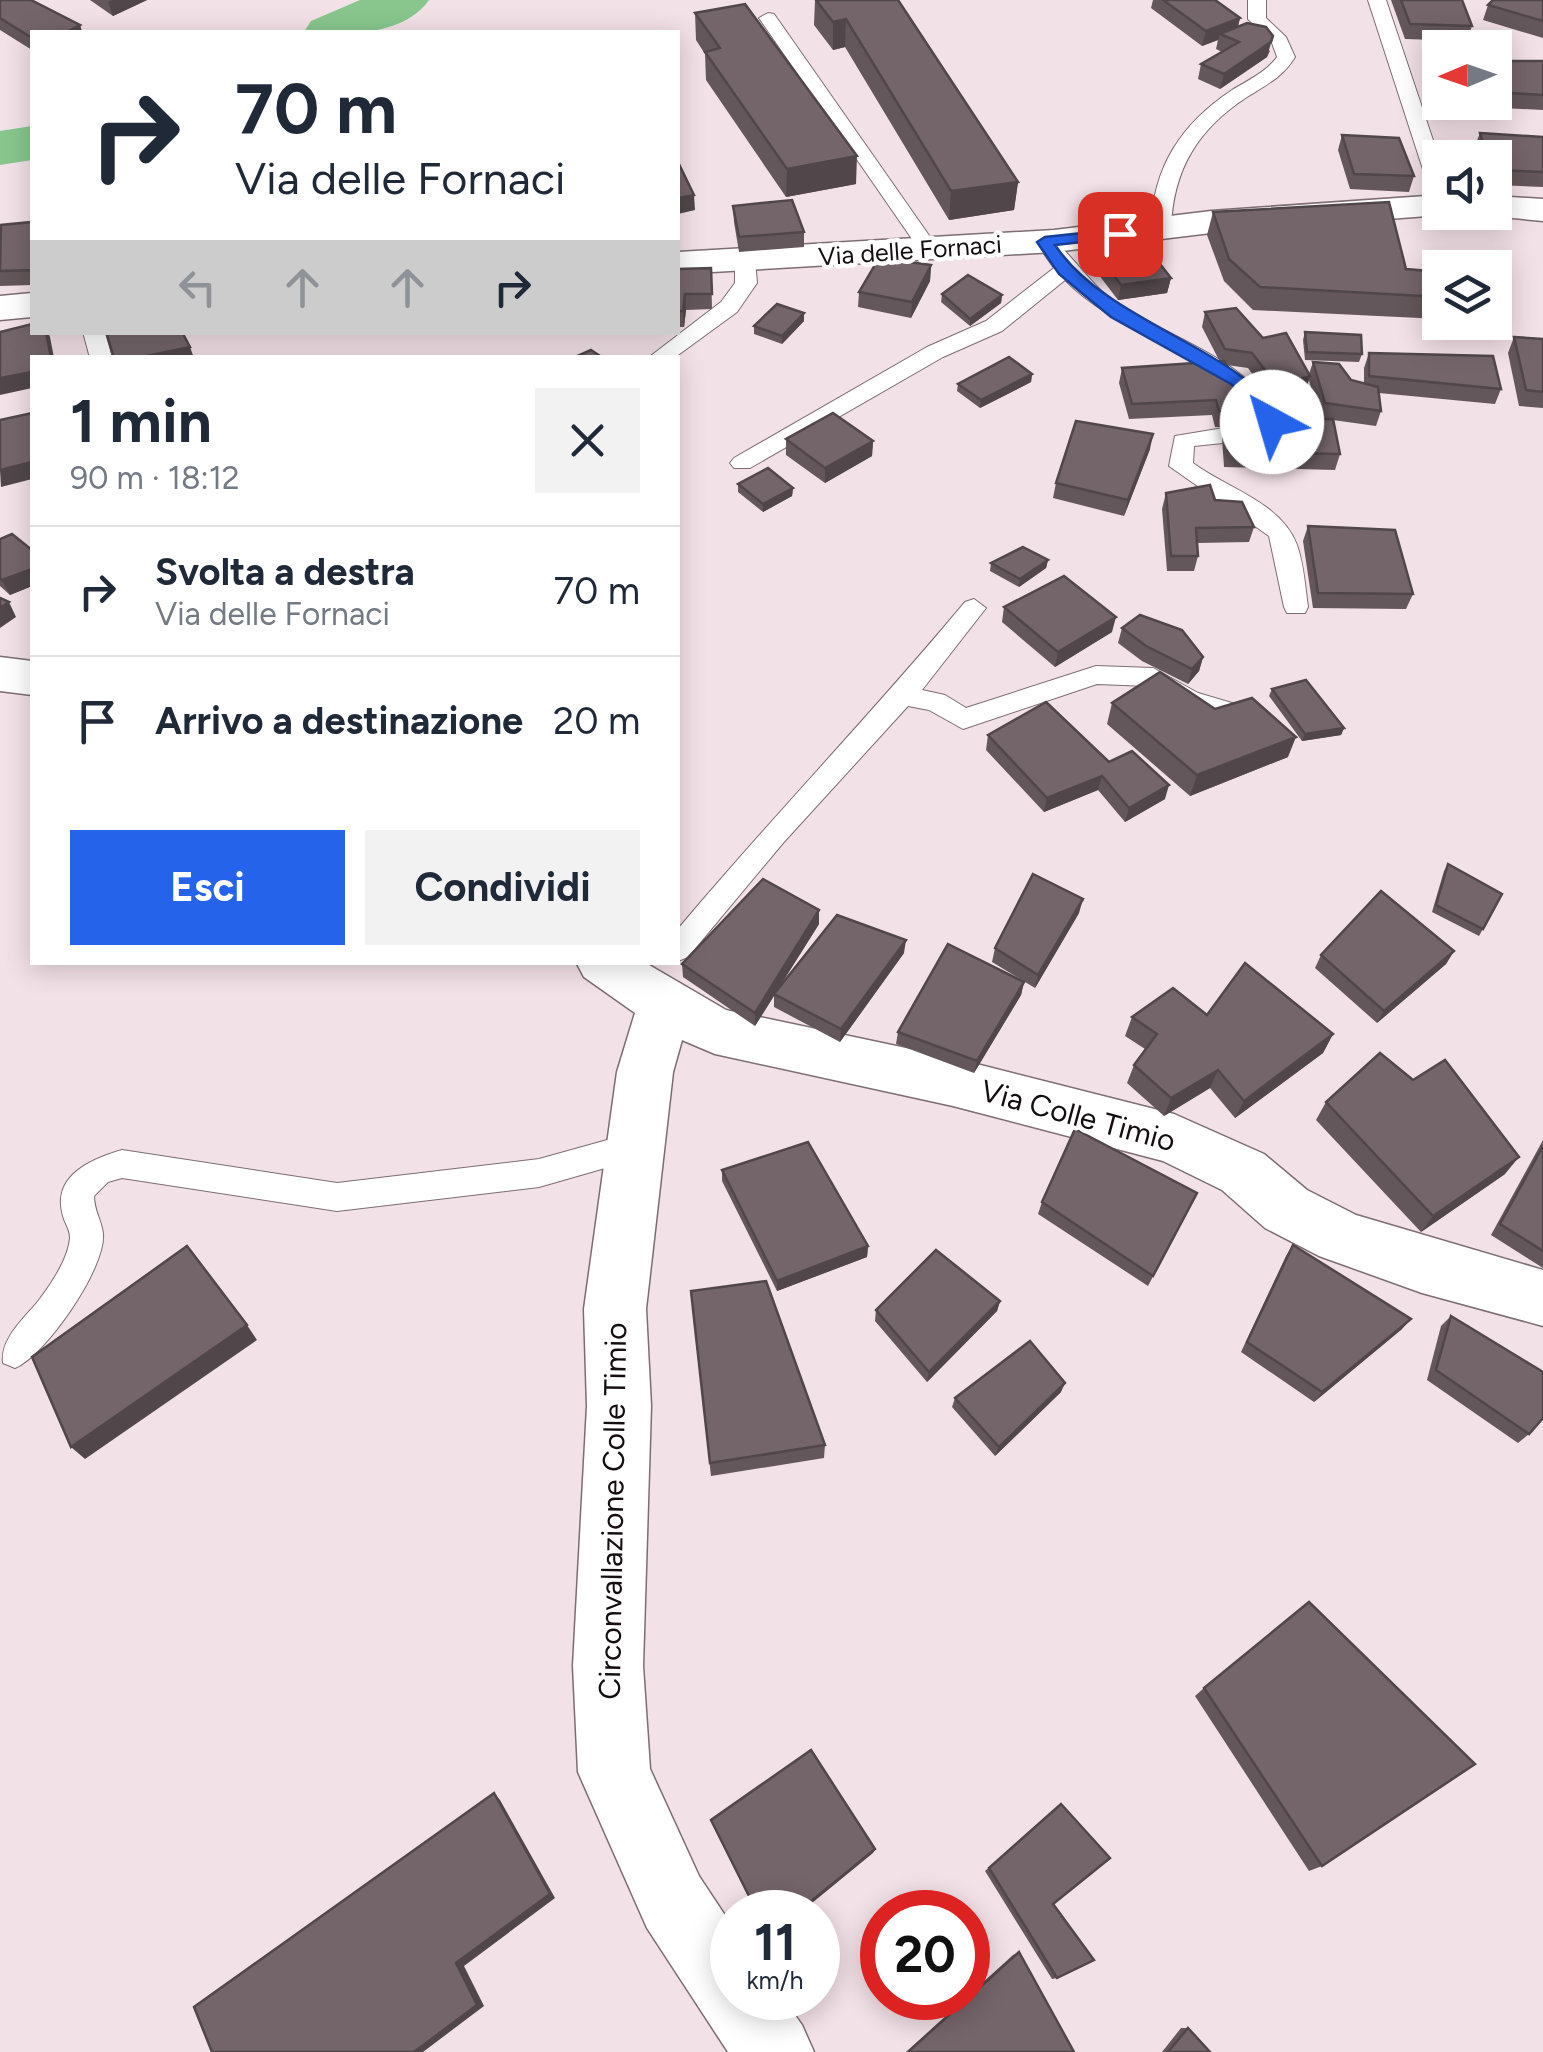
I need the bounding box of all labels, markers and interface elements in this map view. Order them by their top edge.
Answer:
north arrow [1422,30,1512,120]
map controls [1422,30,1512,340]
text: 70 m [235,66,397,151]
icon: right [70,70,200,200]
button: sound [1422,140,1512,230]
text: Via delle Fornaci [235,151,565,205]
pin [1078,192,1163,277]
icon: arrive [1093,207,1148,262]
street label: Via delle Fornaci [817,229,1003,271]
button: layers [1422,250,1512,340]
icon: left [170,260,225,315]
icon: ahead [275,260,330,315]
icon: ahead [380,260,435,315]
icon: right [485,260,540,315]
position arrow [1220,370,1324,474]
text: 1 min [70,385,212,457]
button: close [535,388,640,493]
text: 90 m · 18:12 [70,459,240,497]
text: Svolta a destra [155,549,415,595]
icon: right [70,564,125,619]
text: 70 m [554,568,640,614]
text: Via delle Fornaci [155,595,390,633]
icon: arrive [70,694,125,749]
text: Arrivo a destinazione [155,698,523,744]
text: 20 m [553,698,640,744]
button: Esci [70,830,345,945]
button: Condividi [365,830,640,945]
street label: Via Colle Timio [977,1072,1179,1159]
street label: Circonvallazione Colle Timio [591,1322,634,1700]
speed limit sign: 20 [860,1890,990,2020]
text: 11 [754,1912,796,1973]
text: km/h [746,1965,804,1995]

